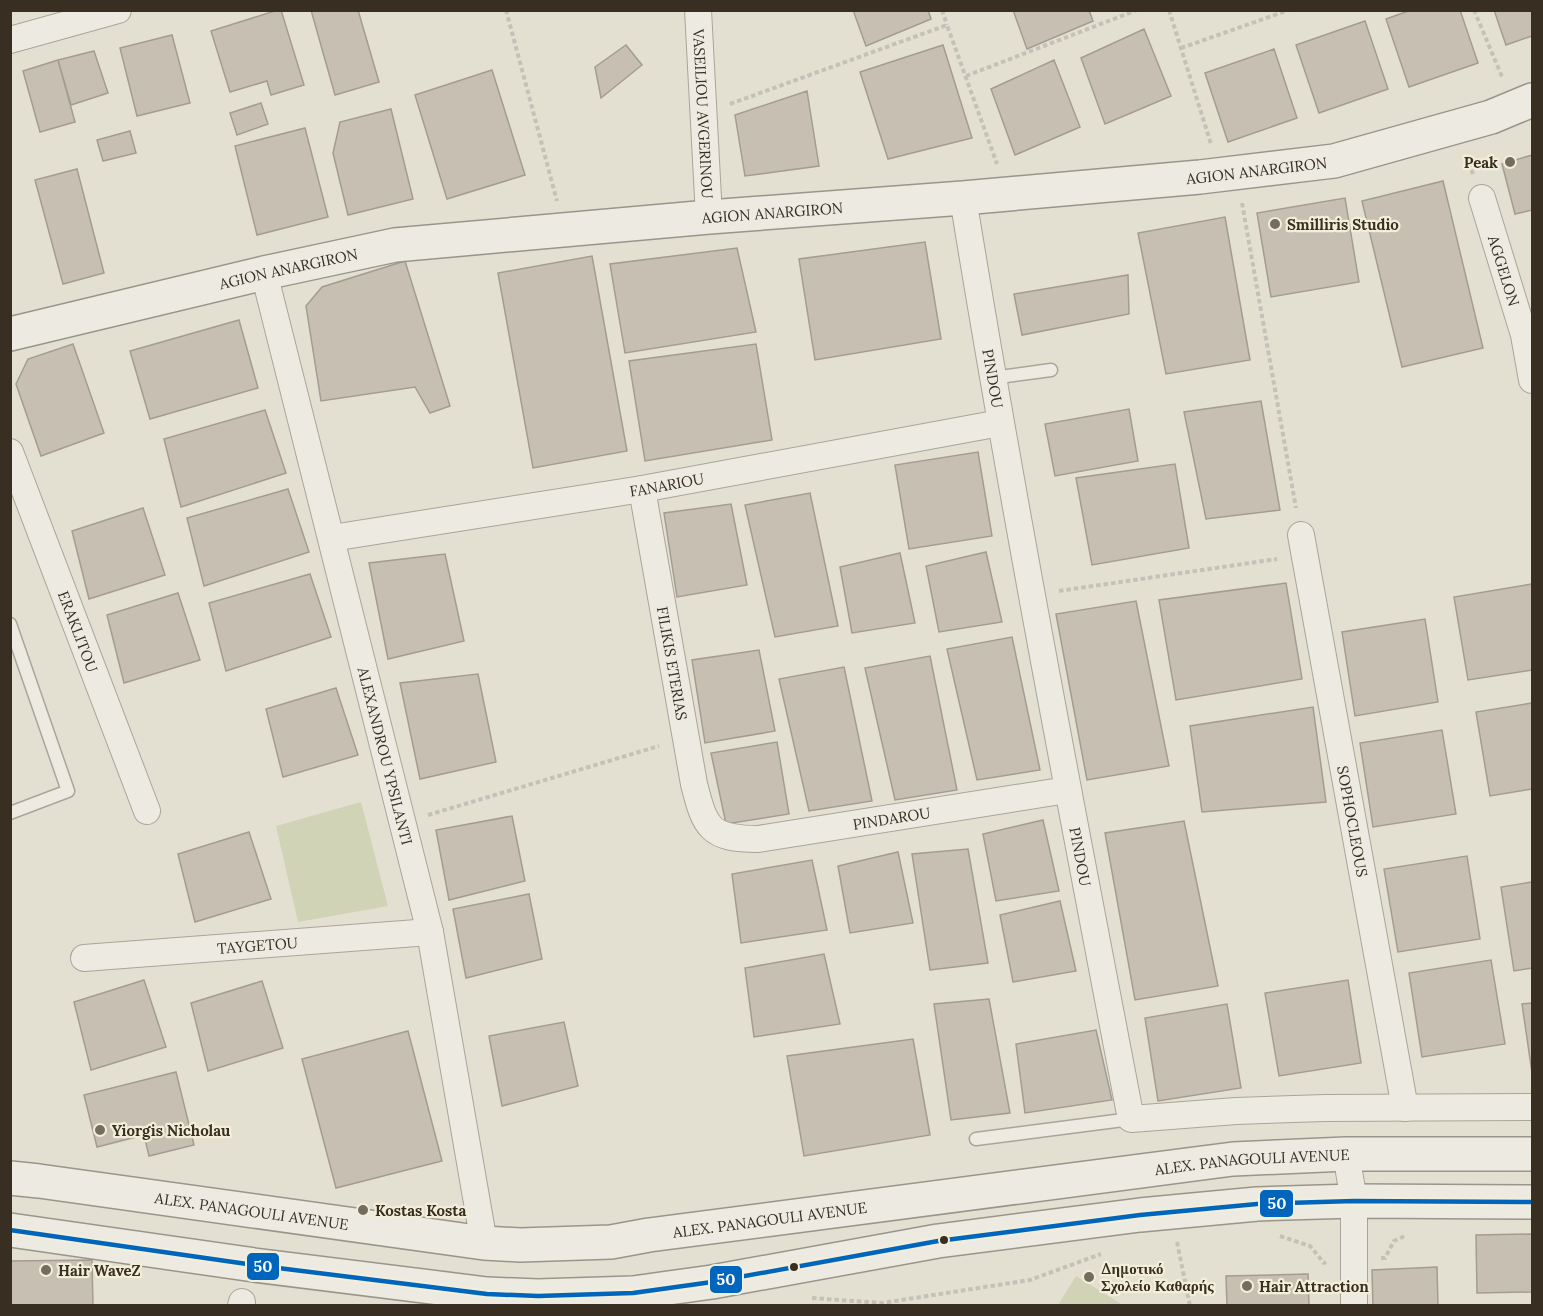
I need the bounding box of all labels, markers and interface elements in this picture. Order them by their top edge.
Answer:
street label: VASEILIOU AVGERINOU [689,27,718,199]
street label: AGION ANARGIRON [1184,152,1328,188]
place label: Peak [1464,153,1498,172]
marker: Peak [1503,155,1517,169]
street label: AGION ANARGIRON [700,198,844,227]
place label: Smilliris Studio [1287,215,1399,234]
marker: Smilliris Studio [1268,217,1282,231]
street label: AGGELON [1484,232,1524,308]
street label: AGION ANARGIRON [216,244,359,293]
street label: PINDOU [979,347,1008,410]
street label: FANARIOU [628,468,705,500]
street label: ERAKLITOU [54,588,103,675]
street label: FILIKIS ETERIAS [653,605,692,722]
street label: ALEXANDROU YPSILANTI [354,664,417,847]
street label: SOPHOCLEOUS [1334,764,1372,879]
street label: PINDAROU [851,802,932,833]
street label: PINDOU [1066,825,1096,888]
street label: TAYGETOU [216,932,299,957]
place label: Yiorgis Nicholau [112,1121,230,1140]
marker: Yiorgis Nicholau [93,1123,107,1137]
street label: ALEX. PANAGOULI AVENUE [1153,1144,1350,1179]
street label: ALEX. PANAGOULI AVENUE [153,1188,350,1234]
line badge: 50 [1259,1189,1294,1218]
text: 50 [1268,1193,1286,1213]
street label: ALEX. PANAGOULI AVENUE [671,1197,868,1241]
place label: Kostas Kosta [375,1201,467,1220]
marker: Kostas Kosta [356,1203,370,1217]
unlabelled marker [938,1234,950,1246]
line badge: 50 [246,1252,280,1281]
text: 50 [254,1256,272,1276]
place label: Δημοτικό Σχολείο Καθαρής [1101,1259,1214,1295]
place label: Hair WaveZ [58,1261,141,1280]
unlabelled marker [788,1261,800,1273]
marker: Hair WaveZ [39,1263,53,1277]
line badge: 50 [709,1265,743,1294]
text: 50 [717,1269,735,1289]
marker: Δημοτικό Σχολείο Καθαρής [1082,1270,1096,1284]
place label: Hair Attraction [1259,1277,1369,1296]
marker: Hair Attraction [1240,1279,1254,1293]

